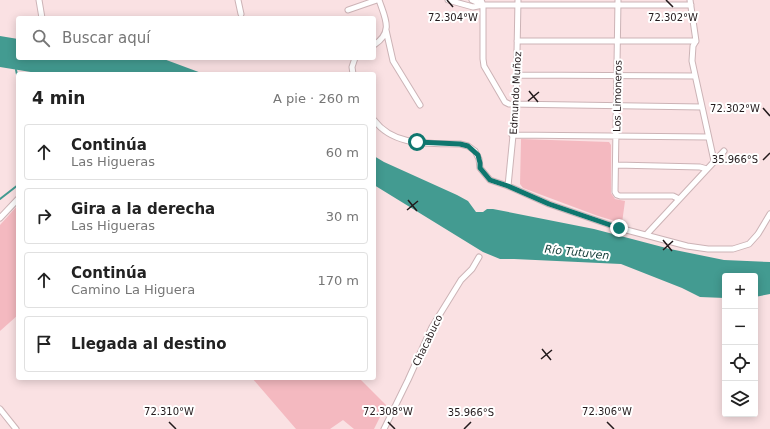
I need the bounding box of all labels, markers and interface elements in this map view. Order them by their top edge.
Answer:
text: 72.304°W [428,12,478,23]
text: 72.302°W [648,12,698,23]
search box [16,16,376,60]
icon: search [30,27,52,49]
text: Buscar aquí [62,29,150,47]
street label: Edmundo Muñoz [508,51,523,135]
street label: Los Limoneros [611,60,624,132]
text: 4 min [32,88,85,108]
text: A pie · 260 m [273,91,360,106]
text: 72.302°W [710,103,760,114]
route start [408,133,426,151]
text: Continúa [71,136,147,154]
icon: ahead [33,141,55,163]
text: 60 m [326,145,359,160]
text: Las Higueras [71,154,155,169]
text: 35.966°S [712,154,758,165]
text: Gira a la derecha [71,200,215,218]
icon: right [33,205,55,227]
text: 30 m [326,209,359,224]
text: Las Higueras [71,218,155,233]
route end [610,219,628,237]
water label: Río Tutuven [544,243,610,262]
text: Continúa [71,264,147,282]
icon: ahead [33,269,55,291]
text: 170 m [317,273,359,288]
map controls [722,273,758,417]
button: + [722,273,758,309]
text: Camino La Higuera [71,282,195,297]
button: − [722,309,758,345]
street label: Chacabuco [410,313,445,368]
icon: arrive [33,333,55,355]
text: Llegada al destino [71,335,226,353]
button: locate [722,345,758,381]
button: layers [722,381,758,417]
text: 72.310°W [144,406,194,417]
text: 72.308°W [363,406,413,417]
text: 72.306°W [582,406,632,417]
text: 35.966°S [448,407,494,418]

